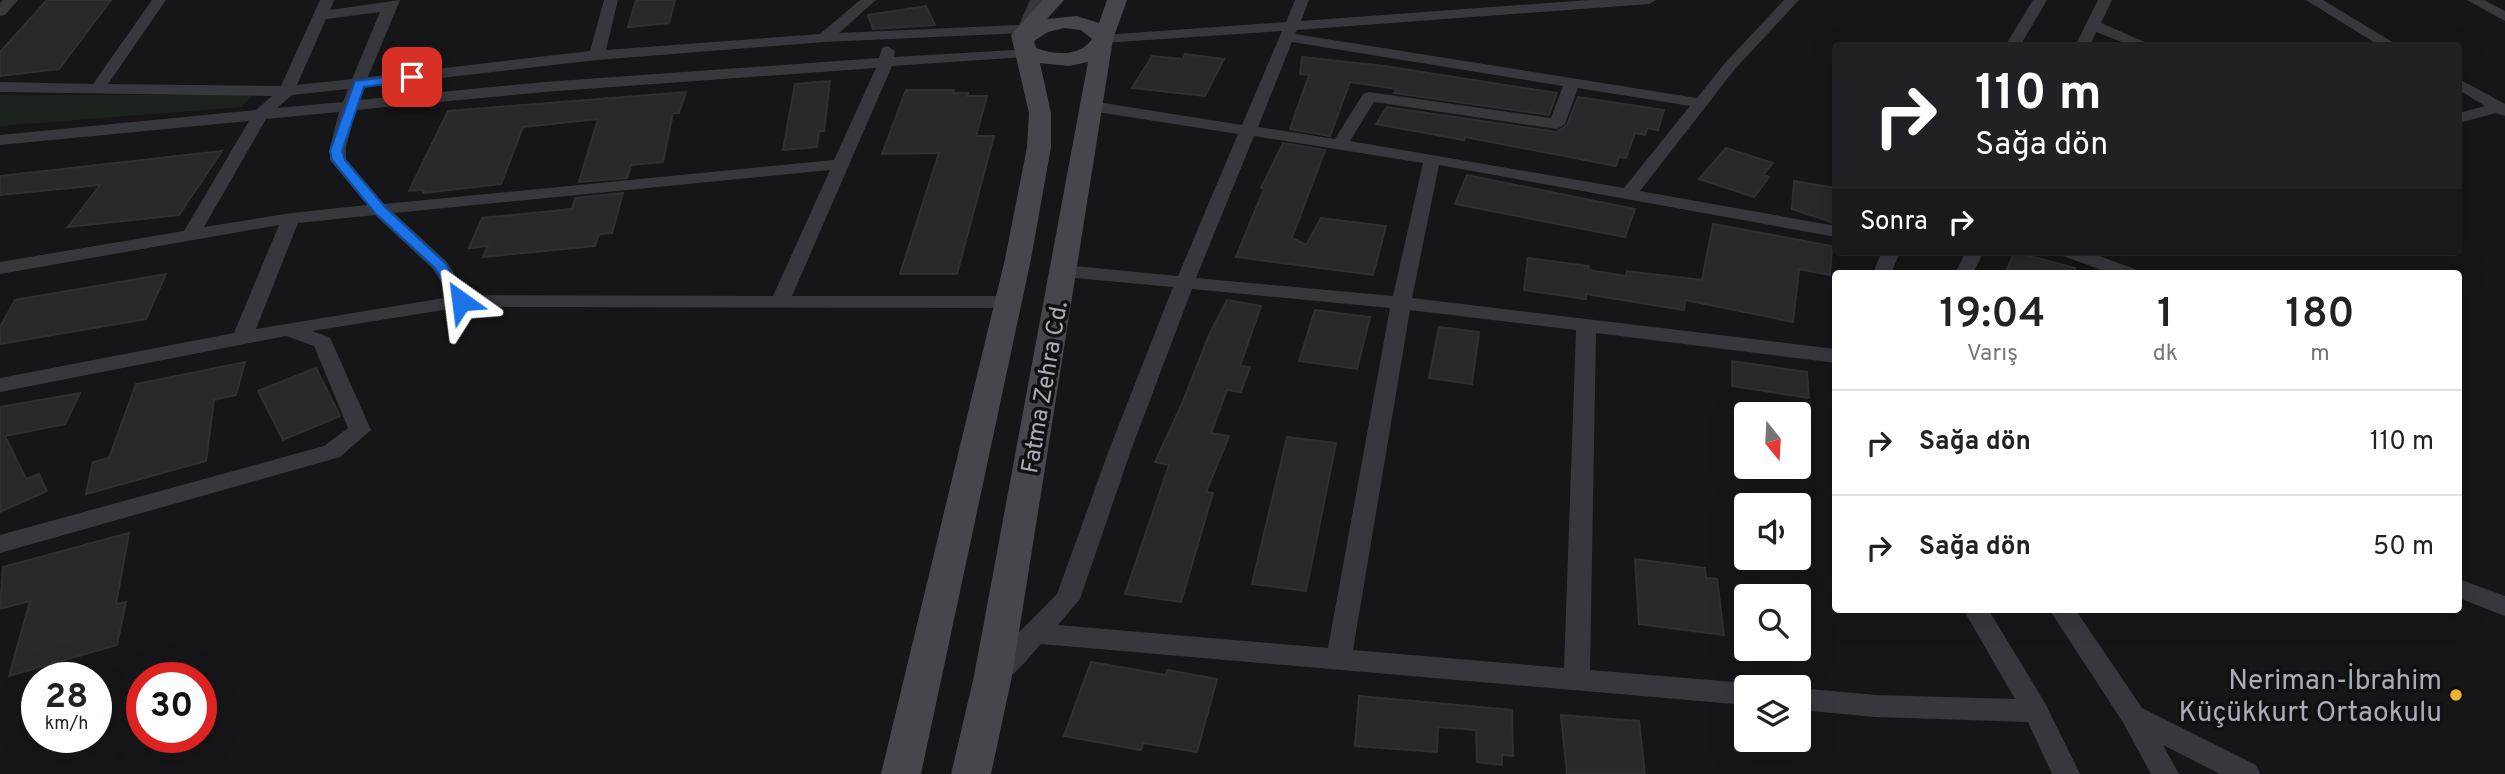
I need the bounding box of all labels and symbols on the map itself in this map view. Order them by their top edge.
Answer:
pin [382,47,442,107]
position arrow [424,264,498,338]
street label: Fatma Zehra Cd. [1016,299,1076,476]
north arrow [1734,402,1811,480]
speed limit sign: 30 [126,662,217,753]
place label: Neriman-İbrahim Küçükkurt Ortaokulu [2178,663,2442,732]
marker: Neriman-İbrahim Küçükkurt Ortaokulu [2448,687,2464,703]

